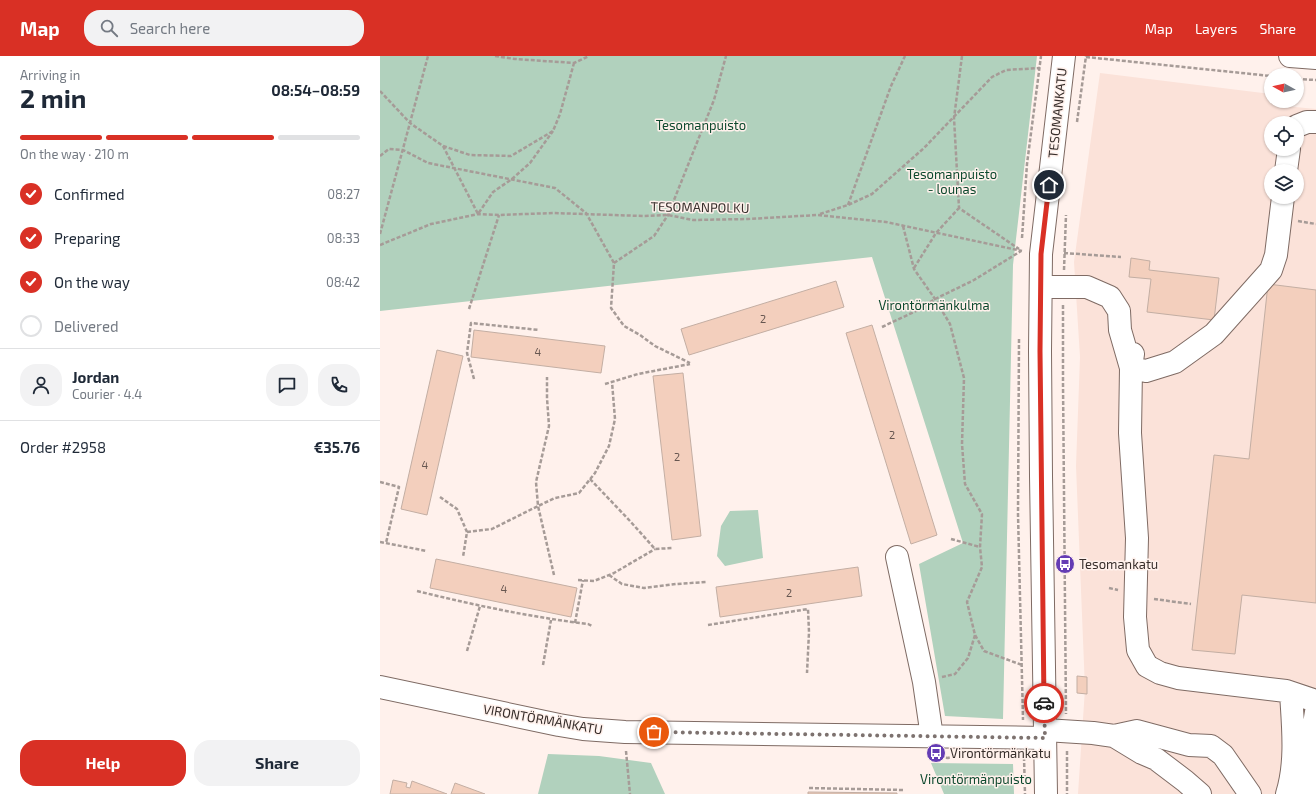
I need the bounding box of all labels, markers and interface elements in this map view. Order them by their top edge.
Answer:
search box [84,10,364,46]
text: Map [20,17,60,40]
icon: search [98,17,120,39]
text: Search here [130,19,210,37]
text: Map [1145,20,1173,37]
text: Layers [1195,20,1237,37]
text: Share [1259,20,1296,37]
text: Arriving in [20,67,80,83]
street label: TESOMANKATU [1044,67,1070,159]
north arrow [1264,68,1304,108]
map controls [1264,68,1304,204]
text: 08:54–08:59 [271,81,360,99]
text: 2 min [20,82,86,113]
button: locate [1264,116,1304,156]
park label: Tesomanpuisto [656,117,746,133]
text: On the way · 210 m [20,146,129,162]
button: layers [1264,164,1304,204]
park label: Tesomanpuisto - lounas [907,166,997,197]
pin [1032,168,1066,202]
icon: home [1038,174,1060,196]
icon: check [20,183,42,205]
text: Confirmed [54,185,125,203]
text: 08:27 [327,186,360,202]
street label: TESOMANPOLKU [650,198,750,216]
icon: check [20,227,42,249]
text: Preparing [54,229,120,247]
text: 08:33 [327,230,360,246]
icon: check [20,271,42,293]
text: On the way [54,273,130,291]
text: 08:42 [326,274,360,290]
park label: Virontörmänkulma [878,297,990,313]
house number: 2 [760,312,766,325]
text: Delivered [54,317,119,335]
house number: 4 [535,345,542,358]
button: person [20,364,62,406]
button: chat [266,364,308,406]
button: phone [318,364,360,406]
text: Jordan [72,368,119,386]
text: Courier · 4.4 [72,386,142,402]
house number: 2 [889,428,895,441]
text: Order #2958 [20,438,106,456]
text: €35.76 [314,438,360,456]
house number: 2 [674,450,680,463]
house number: 4 [422,458,429,471]
bus stop icon: Tesomankatu [1054,553,1076,575]
place label: Tesomankatu [1079,556,1158,572]
house number: 4 [501,582,508,595]
house number: 2 [786,586,792,599]
courier [1024,683,1064,723]
icon: car [1033,692,1055,714]
street label: VIRONTÖRMÄNKATU [482,701,604,737]
pin [637,715,671,749]
icon: bag [643,721,665,743]
button: Help [20,740,186,786]
button: Share [194,740,360,786]
bus stop icon: Virontörmänkatu [925,742,947,764]
place label: Virontörmänkatu [950,745,1051,761]
park label: Virontörmänpuisto [920,771,1032,787]

